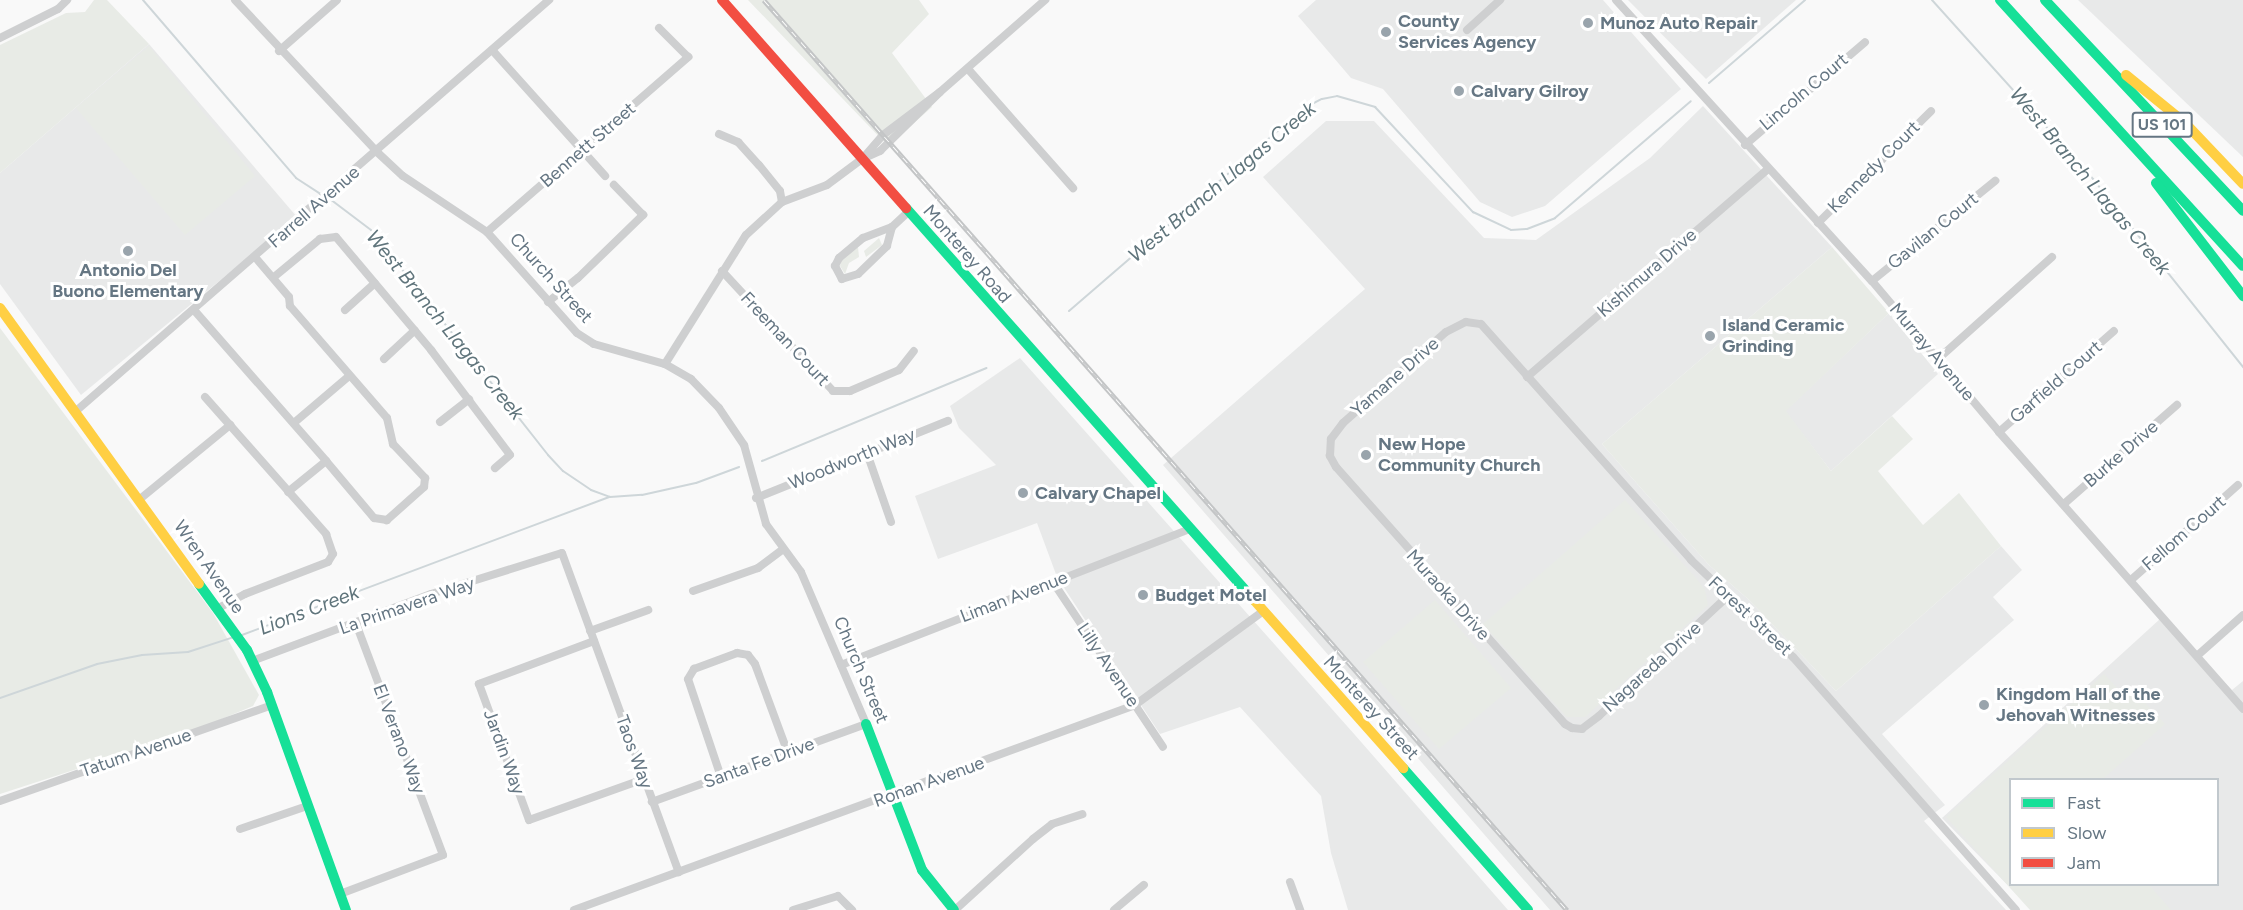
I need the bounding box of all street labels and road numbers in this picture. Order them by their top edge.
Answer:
street label: Lincoln Court [1755,49,1853,135]
street label: Bennett Street [536,98,640,192]
road number: US 101 [2130,112,2194,138]
street label: Kennedy Court [1823,116,1925,218]
street label: Farrell Avenue [264,161,364,253]
street label: Gavilan Court [1883,188,1983,274]
street label: Monterey Road [918,200,1016,308]
street label: Kishimura Drive [1593,224,1701,322]
street label: Church Street [505,228,597,328]
street label: Freeman Court [736,288,834,390]
street label: Murray Avenue [1885,299,1979,405]
street label: Yamane Drive [1347,333,1443,421]
street label: Garfield Court [2006,336,2106,428]
street label: Burke Drive [2079,416,2163,492]
street label: Woodworth Way [785,424,919,494]
street label: Fellom Court [2138,491,2230,575]
street label: Wren Avenue [169,516,249,618]
street label: Muraoka Drive [1402,545,1494,645]
street label: Liman Avenue [957,567,1071,627]
street label: Forest Street [1704,572,1796,660]
street label: La Primavera Way [336,573,478,639]
street label: Church Street [829,613,893,727]
street label: Nagareda Drive [1598,617,1706,717]
street label: Lilly Avenue [1072,619,1144,711]
street label: Monterey Street [1319,652,1423,764]
street label: El Verano Way [368,681,430,797]
street label: Jardin Way [479,707,529,797]
street label: Taos Way [611,712,657,792]
street label: Tatum Avenue [78,724,194,782]
street label: Santa Fe Drive [701,733,817,793]
street label: Ronan Avenue [871,752,987,812]

